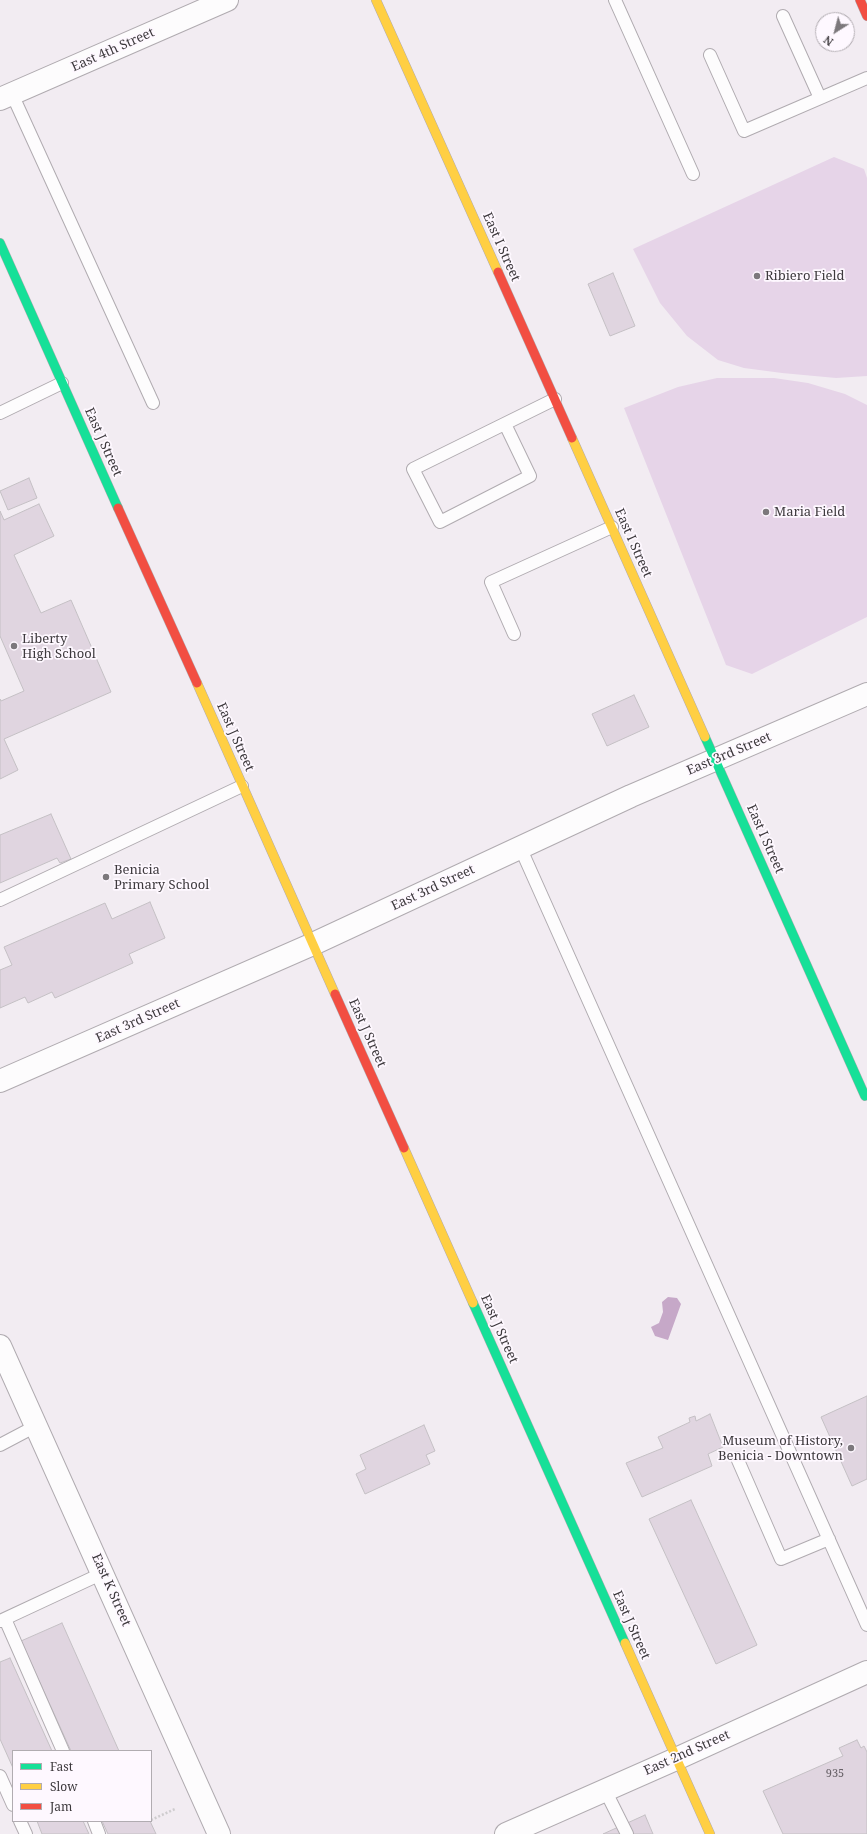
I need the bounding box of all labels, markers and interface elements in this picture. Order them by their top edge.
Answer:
north arrow [815,12,855,52]
street label: East 4th Street [69,25,157,75]
text: N [820,33,836,50]
street label: East I Street [479,210,523,284]
place label: Ribiero Field [765,268,845,284]
marker: Ribiero Field [752,271,762,281]
street label: East J Street [81,405,125,479]
place label: Maria Field [774,504,845,520]
street label: East I Street [611,506,655,580]
marker: Maria Field [761,507,771,517]
place label: Liberty High School [22,631,96,662]
marker: Liberty High School [9,641,19,651]
street label: East J Street [213,700,257,774]
street label: East 3rd Street [684,729,774,779]
street label: East I Street [743,802,787,876]
place label: Benicia Primary School [114,862,209,893]
street label: East 3rd Street [389,862,477,914]
marker: Benicia Primary School [101,872,111,882]
street label: East 3rd Street [94,996,182,1046]
street label: East J Street [345,996,389,1070]
street label: East J Street [477,1292,521,1366]
place label: Museum of History, Benicia - Downtown [718,1433,843,1464]
marker: Museum of History, Benicia - Downtown [846,1443,856,1453]
street label: East K Street [88,1551,134,1629]
street label: East J Street [609,1588,653,1662]
street label: East 2nd Street [642,1727,732,1779]
legend [12,1750,152,1822]
text: Fast [50,1758,73,1775]
house number: 935 [826,1767,844,1781]
text: Slow [50,1778,78,1795]
text: Jam [50,1798,72,1815]

